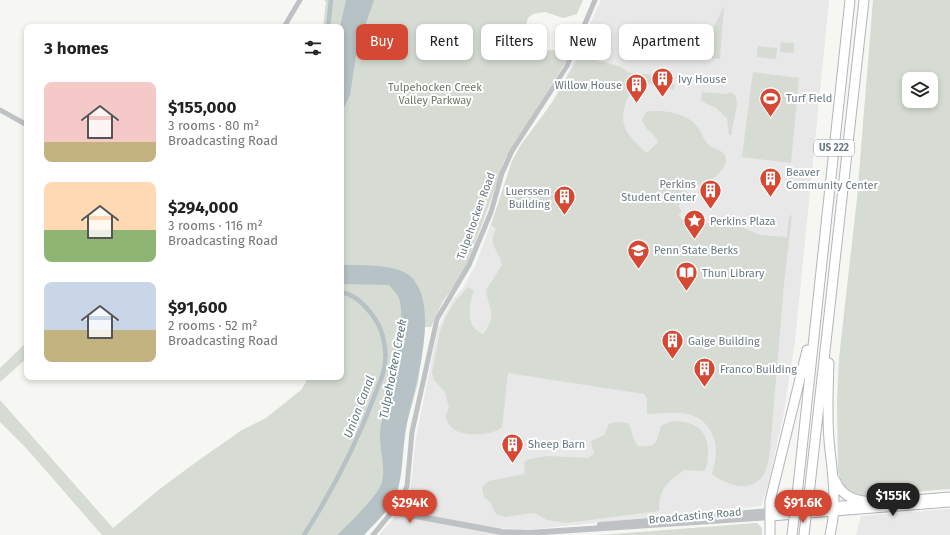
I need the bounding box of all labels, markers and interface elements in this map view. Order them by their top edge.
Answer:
chip: Buy [356,24,408,60]
chip: Rent [416,24,473,60]
chip: Filters [481,24,547,60]
chip: New [555,24,611,60]
chip: Apartment [619,24,714,60]
icon: filters [302,37,324,59]
text: 3 homes [44,38,109,59]
building icon: Ivy House [650,66,676,99]
building icon: Willow House [624,72,650,105]
map controls [902,72,938,108]
button: layers [902,72,938,108]
place label: Ivy House [678,73,726,86]
place label: Willow House [555,79,622,92]
park label: Tulpehocken Creek Valley Parkway [388,81,482,107]
sports icon: Turf Field [758,85,784,118]
place label: Turf Field [786,92,832,105]
text: $155,000 [168,97,236,118]
icon: home [76,98,124,146]
text: 3 rooms · 80 m² [168,118,259,133]
text: Broadcasting Road [168,133,278,148]
road number: US 222 [814,140,854,156]
building icon: Beaver Community Center [758,165,784,198]
place label: Beaver Community Center [786,166,879,192]
street label: Tulpehocken Road [454,171,498,261]
building icon: Perkins Student Center [698,177,724,210]
place label: Perkins Student Center [621,178,697,204]
building icon: Luerssen Building [552,184,578,217]
place label: Luerssen Building [506,185,550,211]
text: $294,000 [168,197,238,218]
icon: home [76,198,124,246]
place icon: Perkins Plaza [681,208,707,241]
place label: Perkins Plaza [710,215,776,228]
text: 3 rooms · 116 m² [168,218,263,233]
text: Broadcasting Road [168,233,278,248]
school or university icon: Penn State Berks [625,237,651,270]
place label: Penn State Berks [654,244,738,257]
library icon: Thun Library [673,260,699,293]
place label: Thun Library [702,267,765,280]
text: $91,600 [168,297,228,318]
icon: home [76,298,124,346]
text: 2 rooms · 52 m² [168,318,257,333]
water label: Tulpehocken Creek [376,318,410,420]
building icon: Gaige Building [660,328,686,361]
text: Broadcasting Road [168,333,278,348]
place label: Gaige Building [688,335,760,348]
building icon: Franco Building [692,356,718,389]
place label: Franco Building [720,363,797,376]
water label: Union Canal [341,374,377,440]
building icon: Sheep Barn [500,431,526,464]
place label: Sheep Barn [528,438,585,451]
pin: $155K [865,483,921,517]
text: $155K [876,488,910,503]
pin: $294K [382,490,438,524]
pin: $91.6K [770,490,836,524]
text: $294K [392,495,428,510]
text: $91.6K [784,495,822,510]
street label: Broadcasting Road [648,505,742,527]

